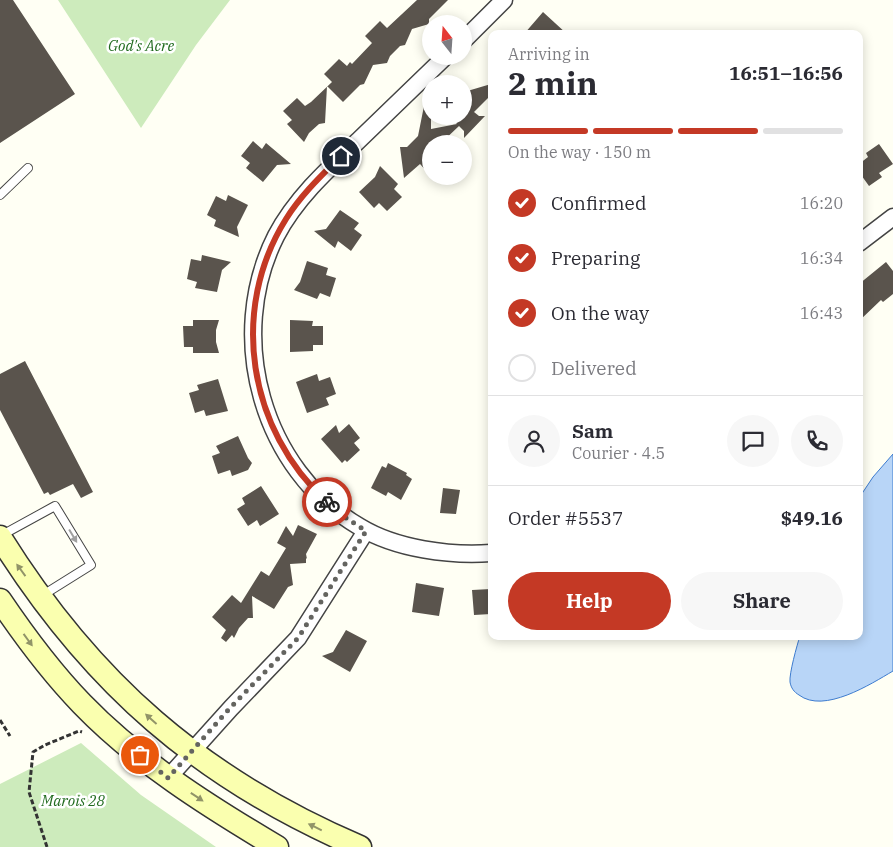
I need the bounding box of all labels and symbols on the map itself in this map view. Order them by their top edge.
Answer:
north arrow [422,15,472,65]
park label: God's Acre [108,36,174,55]
pin [320,135,362,177]
courier [302,477,352,527]
one-way arrow [69,529,78,542]
one-way arrow [16,563,26,577]
one-way arrow [23,633,33,647]
one-way arrow [145,713,157,725]
pin [119,734,161,776]
park label: Marois 28 [40,791,106,810]
one-way arrow [190,792,204,802]
one-way arrow [308,823,322,831]

